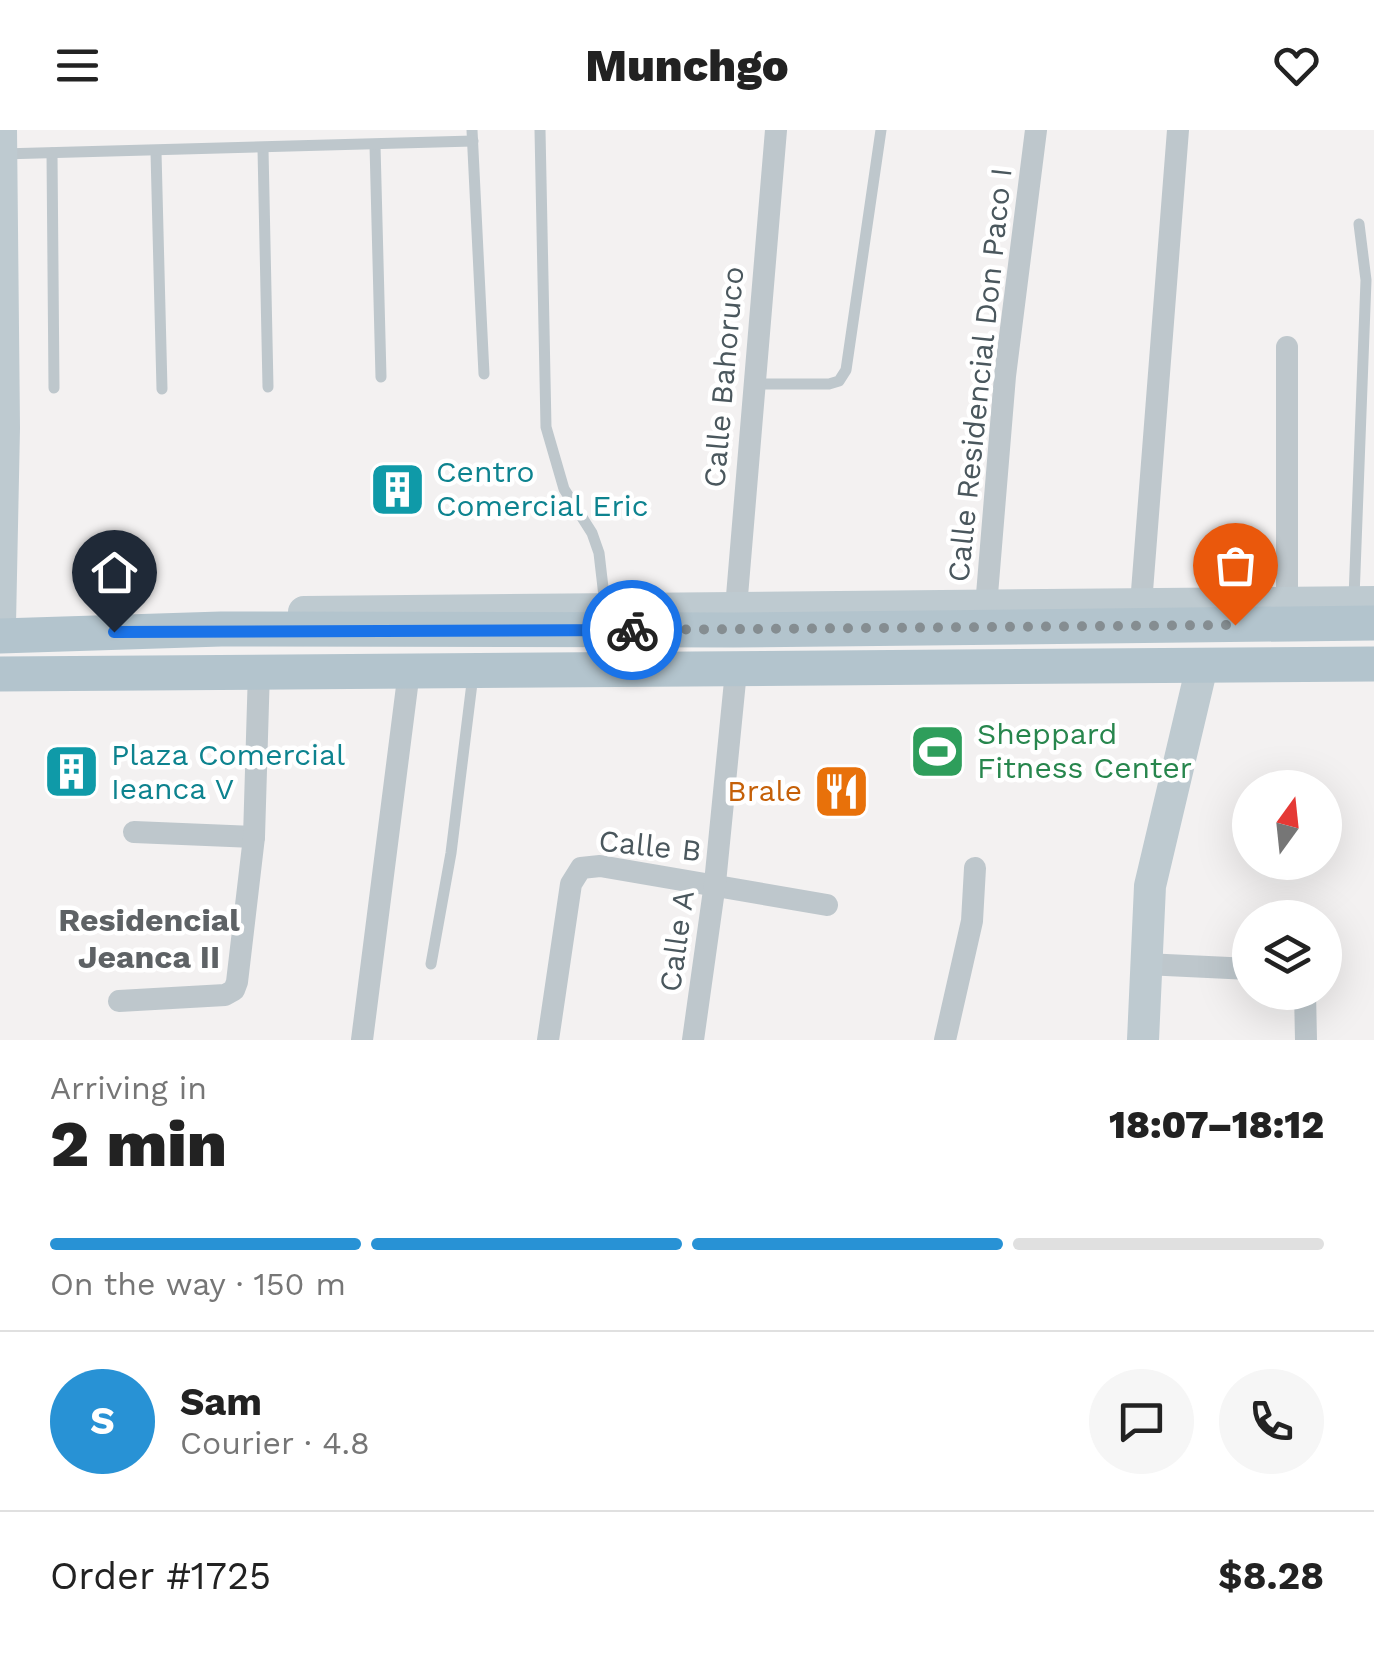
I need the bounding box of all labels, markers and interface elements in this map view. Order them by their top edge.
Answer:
icon: menu [50,38,105,93]
icon: heart [1269,38,1324,93]
text: Munchgo [585,39,789,92]
street label: Calle Residencial Don Paco I [940,166,1019,584]
street label: Calle Bahoruco [696,265,751,489]
place label: Centro Comercial Eric [436,454,649,523]
building icon: Centro Comercial Eric [367,459,427,519]
pin [1193,523,1278,626]
pin [72,530,157,633]
icon: bag [1208,538,1263,593]
icon: home [87,545,142,600]
courier [582,580,682,680]
icon: bike [605,603,660,658]
place label: Sheppard Fitness Center [977,716,1192,785]
sports icon: Sheppard Fitness Center [908,721,968,781]
place label: Plaza Comercial Ieanca V [111,737,345,806]
building icon: Plaza Comercial Ieanca V [42,742,102,802]
restaurant icon: Brale [811,761,871,821]
north arrow [1232,770,1342,880]
map controls [1232,770,1342,1010]
place label: Brale [727,773,802,808]
street label: Calle B [597,823,703,868]
street label: Calle A [652,888,701,994]
button: layers [1232,900,1342,1010]
district label: Residencial Jeanca II [58,901,240,976]
text: Arriving in [50,1069,207,1107]
text: 18:07–18:12 [1109,1103,1324,1147]
text: 2 min [50,1106,227,1182]
text: On the way · 150 m [50,1265,346,1303]
button: chat [1089,1369,1194,1474]
button: phone [1219,1369,1324,1474]
text: Sam [180,1380,262,1424]
text: S [90,1399,115,1443]
text: Courier · 4.8 [180,1424,370,1462]
text: Order #1725 [50,1554,271,1598]
text: $8.28 [1218,1554,1324,1598]

